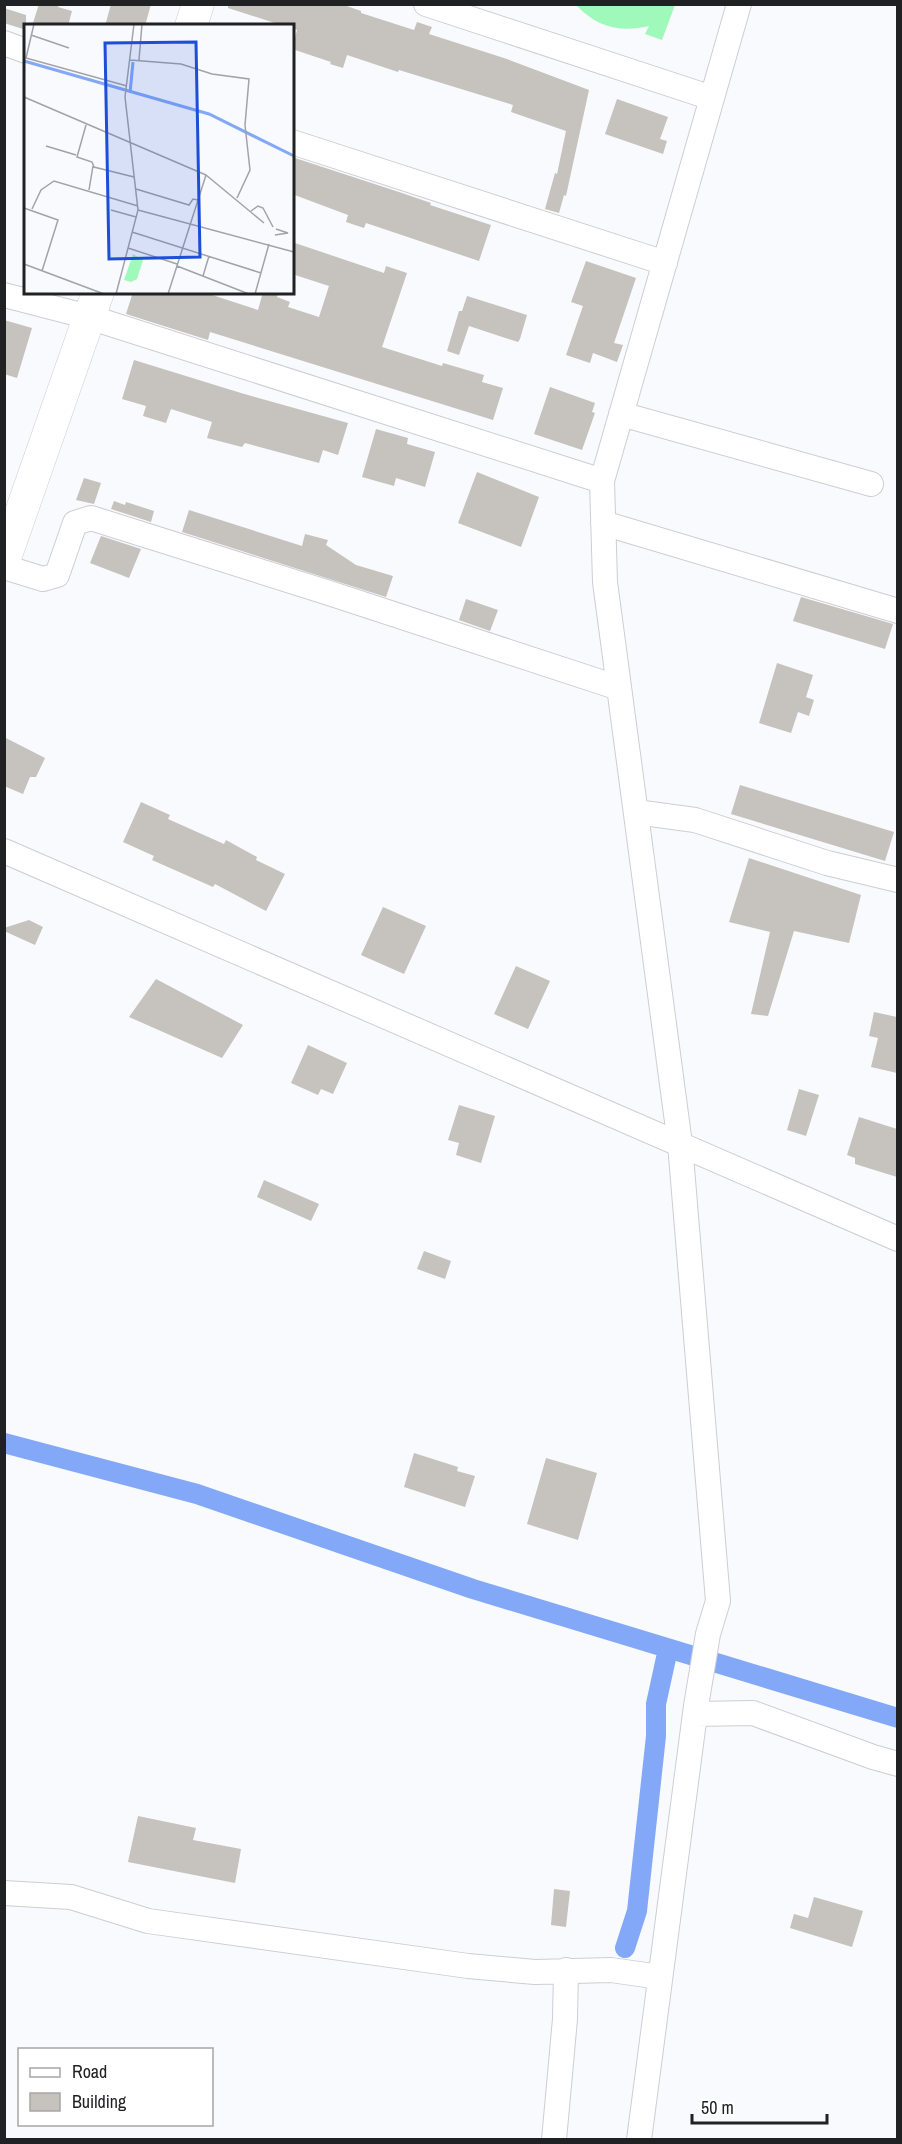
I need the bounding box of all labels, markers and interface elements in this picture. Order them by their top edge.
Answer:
inset map [24,24,294,294]
legend [18,2048,213,2126]
text: Road [72,2059,107,2084]
scale bar [692,2087,827,2125]
text: Building [72,2089,127,2114]
text: 50 m [701,2095,734,2120]

